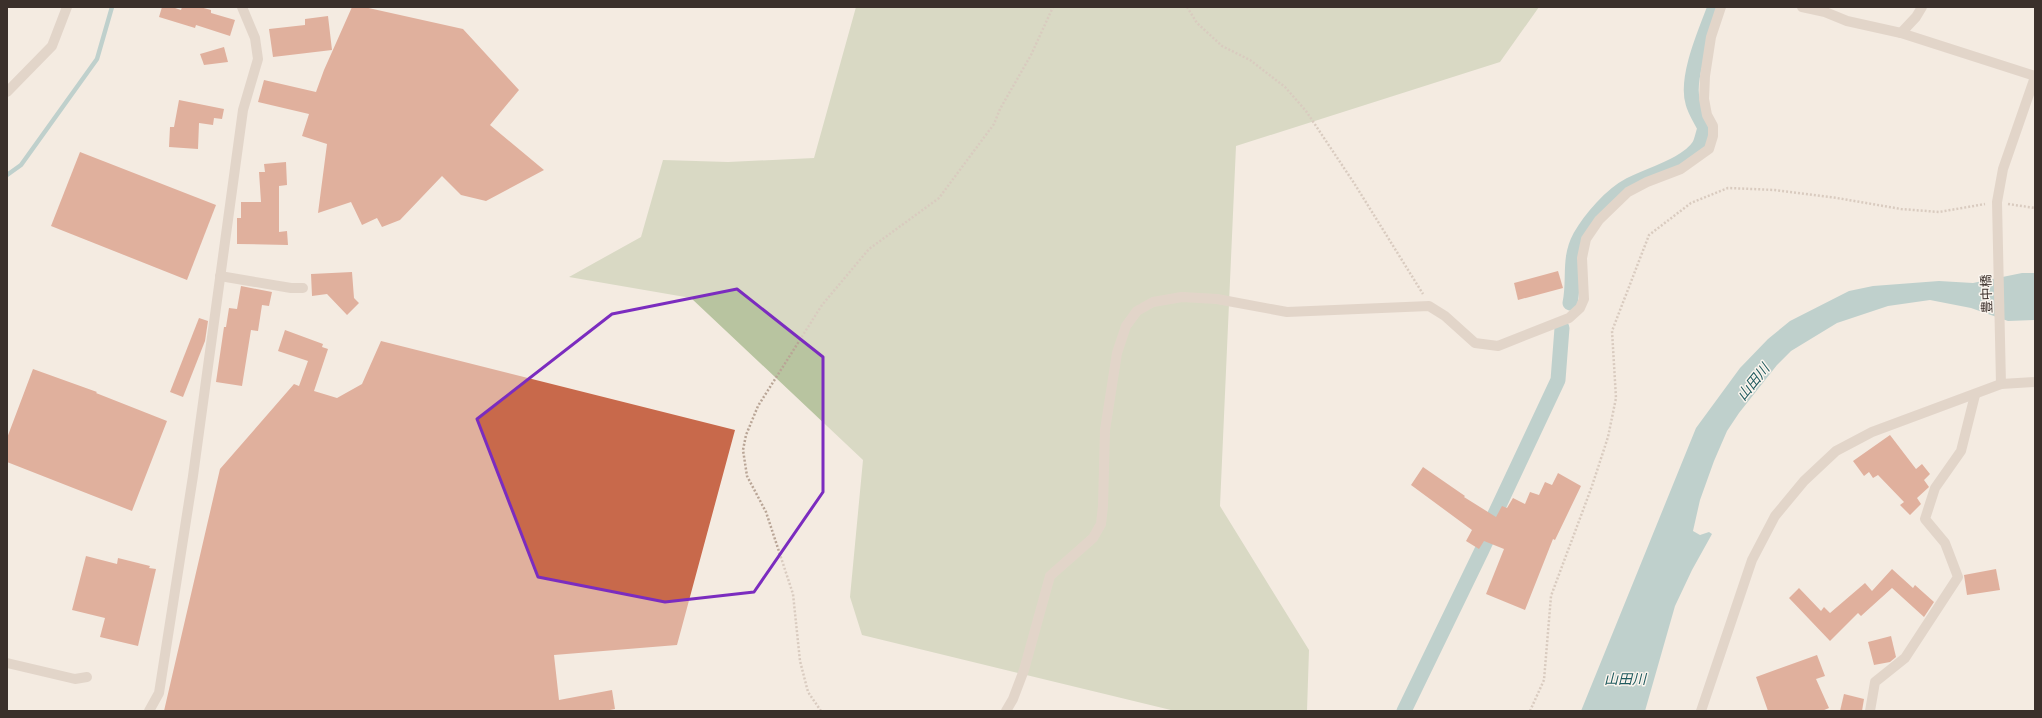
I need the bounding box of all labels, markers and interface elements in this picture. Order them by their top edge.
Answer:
street label: 豊中橋 [1977,274,1996,314]
water label: 山田川 [1733,358,1774,404]
water label: 山田川 [1604,670,1648,688]

